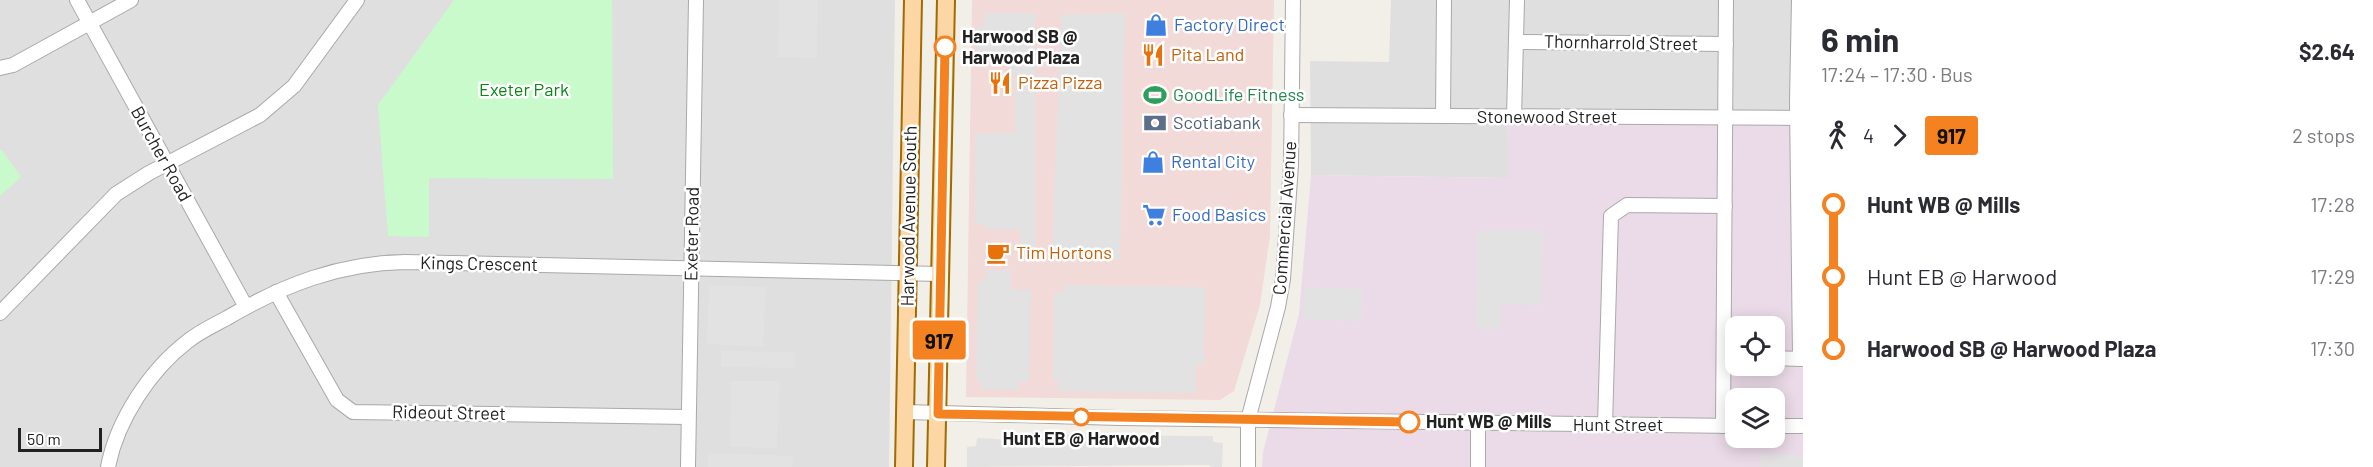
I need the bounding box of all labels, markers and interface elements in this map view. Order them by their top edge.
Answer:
shop icon: Factory Direct [1143,12,1169,38]
place label: Factory Direct [1174,13,1285,35]
text: 6 min [1821,19,1899,59]
place label: Harwood SB @ Harwood Plaza [962,25,1080,68]
street label: Thornharrold Street [1544,30,1698,54]
marker: Harwood SB @ Harwood Plaza [934,36,956,58]
text: $2.64 [2299,38,2355,64]
restaurant icon: Pita Land [1140,42,1166,68]
place label: Pita Land [1171,43,1244,65]
text: 17:24 – 17:30 · Bus [1821,62,1973,86]
restaurant icon: Pizza Pizza [987,70,1013,96]
place label: Pizza Pizza [1018,71,1103,93]
park label: Exeter Park [479,78,569,100]
sports icon: GoodLife Fitness [1142,82,1168,108]
place label: GoodLife Fitness [1173,83,1304,105]
street label: Burcher Road [127,102,197,205]
street label: Stonewood Street [1477,105,1617,127]
bank icon: Scotiabank [1142,110,1168,136]
place label: Scotiabank [1173,111,1261,133]
icon: walk [1821,119,1854,152]
icon: forward [1883,119,1916,152]
text: 4 [1863,123,1874,147]
text: 917 [1937,123,1966,148]
text: 2 stops [2292,123,2355,147]
street label: Harwood Avenue South [895,125,921,307]
street label: Commercial Avenue [1268,140,1300,296]
shop icon: Rental City [1140,149,1166,175]
place label: Rental City [1171,150,1255,172]
street label: Exeter Road [679,187,703,281]
text: Hunt WB @ Mills [1867,191,2020,217]
text: 17:28 [2311,192,2355,216]
supermarket icon: Food Basics [1141,202,1167,228]
place label: Food Basics [1172,203,1266,225]
cafe icon: Tim Hortons [985,240,1011,266]
place label: Tim Hortons [1016,241,1112,263]
street label: Kings Crescent [420,251,538,275]
text: Hunt EB @ Harwood [1867,263,2057,289]
text: 17:29 [2311,264,2355,288]
map controls [1725,316,1785,448]
button: locate [1725,316,1785,376]
line badge: 917 [904,320,974,360]
text: 917 [925,328,953,353]
text: Harwood SB @ Harwood Plaza [1867,335,2156,361]
text: 17:30 [2310,336,2355,360]
button: layers [1725,388,1785,448]
street label: Rideout Street [392,400,506,424]
marker: Hunt EB @ Harwood [1072,408,1090,426]
place label: Hunt WB @ Mills [1426,410,1551,432]
marker: Hunt WB @ Mills [1398,411,1420,433]
street label: Hunt Street [1573,413,1663,435]
scale bar [18,425,102,452]
place label: Hunt EB @ Harwood [1003,427,1159,449]
text: 50 m [27,429,61,448]

